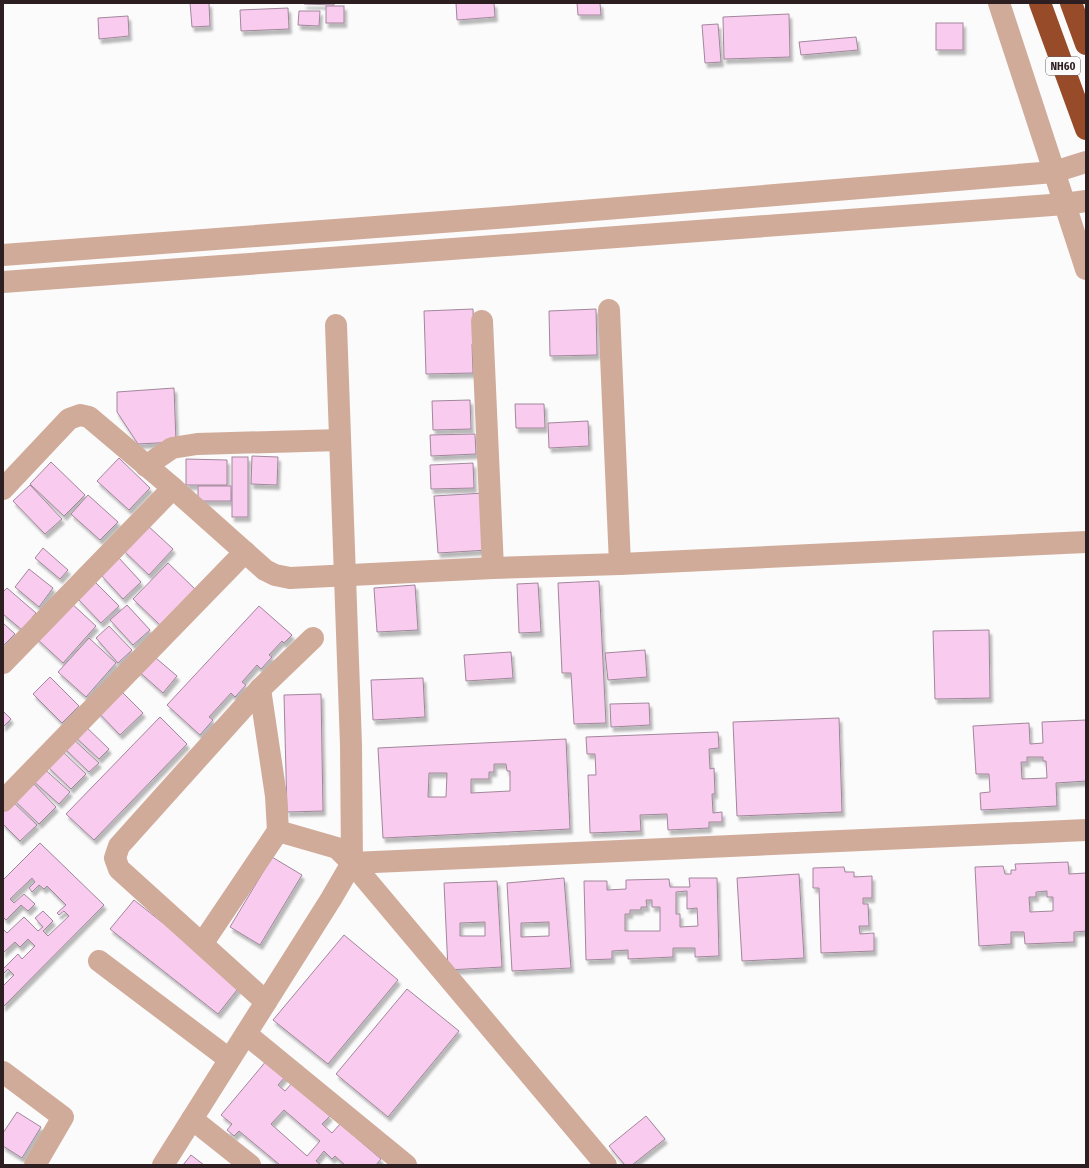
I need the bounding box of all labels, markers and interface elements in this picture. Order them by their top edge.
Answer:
road number: NH60 [1046,57,1080,75]

